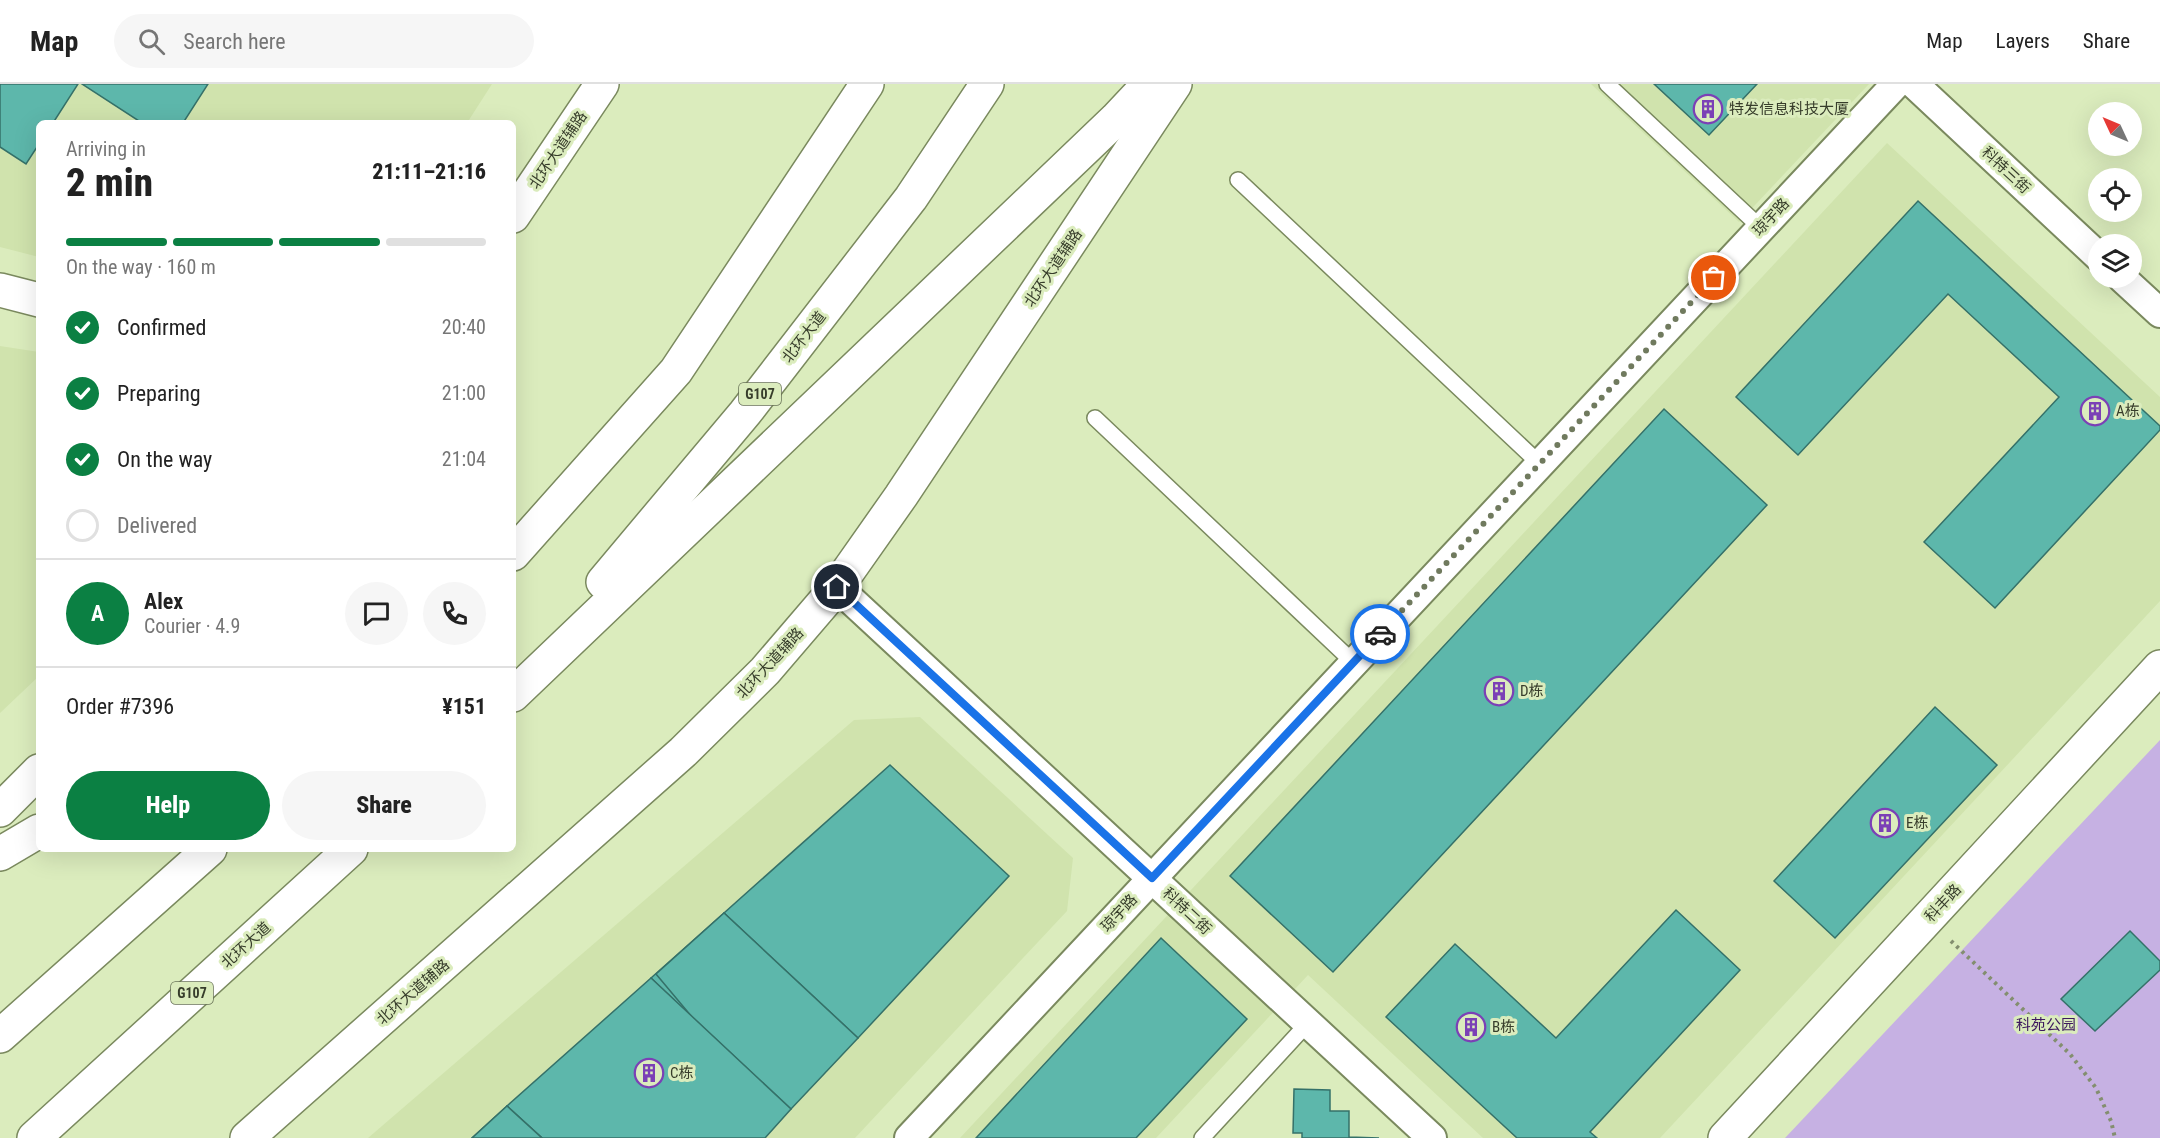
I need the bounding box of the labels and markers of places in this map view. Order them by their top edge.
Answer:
building icon: 特发信息科技大厦 [1692,93,1724,125]
place label: 特发信息科技大厦 [1729,100,1849,118]
pin [1688,252,1739,303]
building icon: A栋 [2079,395,2111,427]
place label: A栋 [2116,402,2140,420]
pin [811,561,862,612]
building icon: D栋 [1483,675,1515,707]
place label: D栋 [1520,682,1544,700]
building icon: E栋 [1869,807,1901,839]
place label: E栋 [1906,814,1928,832]
building icon: B栋 [1455,1011,1487,1043]
place label: B栋 [1492,1018,1515,1036]
building icon: C栋 [633,1057,665,1089]
place label: C栋 [670,1064,694,1082]

